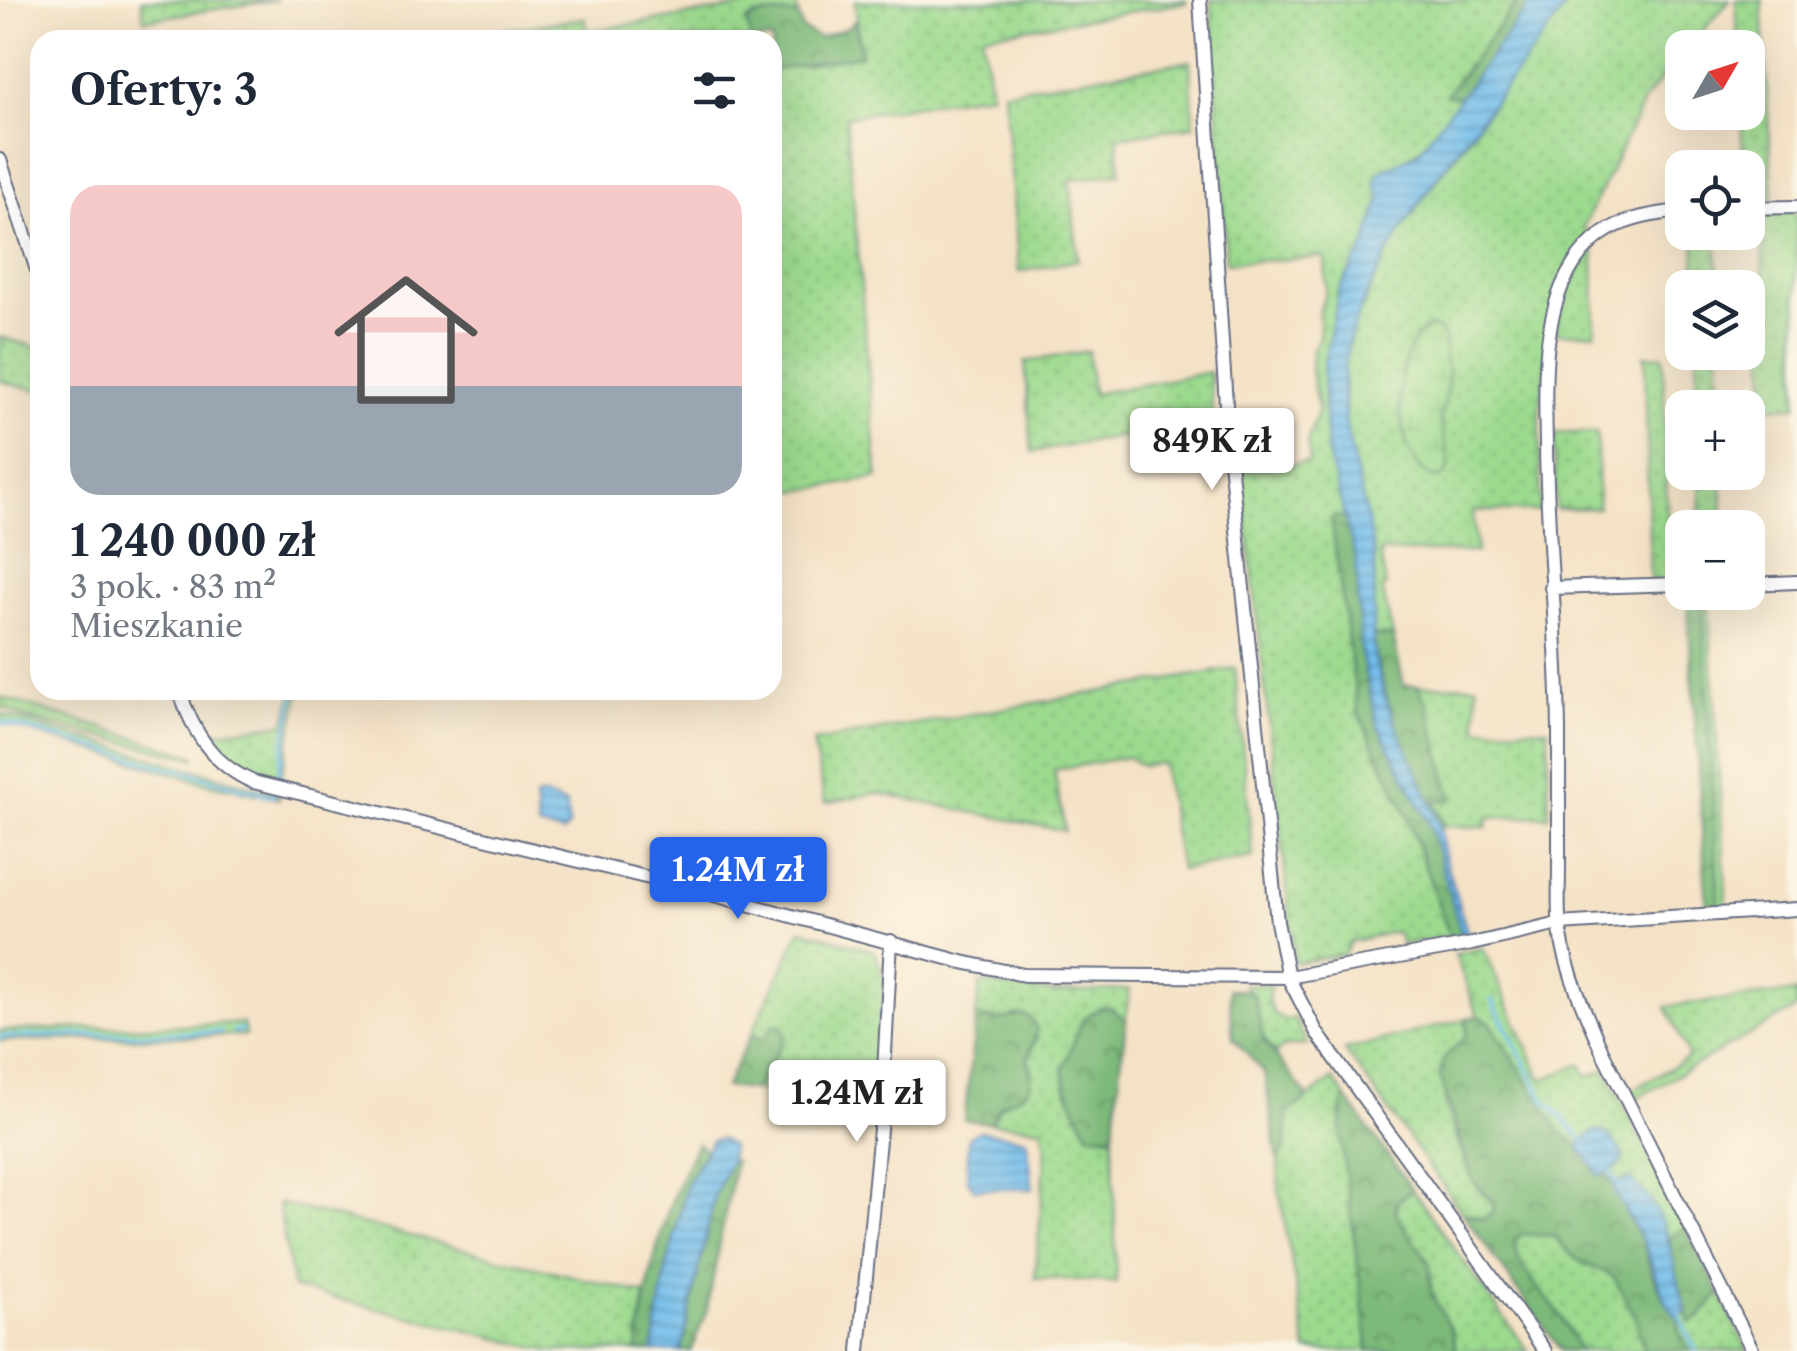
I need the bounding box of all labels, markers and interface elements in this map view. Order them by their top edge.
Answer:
north arrow [1665,30,1765,130]
map controls [1665,30,1765,610]
icon: filters [687,63,742,118]
text: Oferty: 3 [70,64,258,116]
button: locate [1665,150,1765,250]
icon: home [316,250,496,430]
button: layers [1665,270,1765,370]
button: + [1665,390,1765,490]
pin: 849K zł [1120,408,1304,493]
text: 849K zł [1152,421,1272,460]
button: − [1665,510,1765,610]
text: 1 240 000 zł [70,515,316,567]
text: 3 pok. · 83 m² [70,567,276,606]
text: Mieszkanie [70,606,243,645]
pin: 1.24M zł [635,837,841,922]
text: 1.24M zł [672,850,804,889]
pin: 1.24M zł [754,1060,960,1145]
text: 1.24M zł [791,1073,923,1112]

